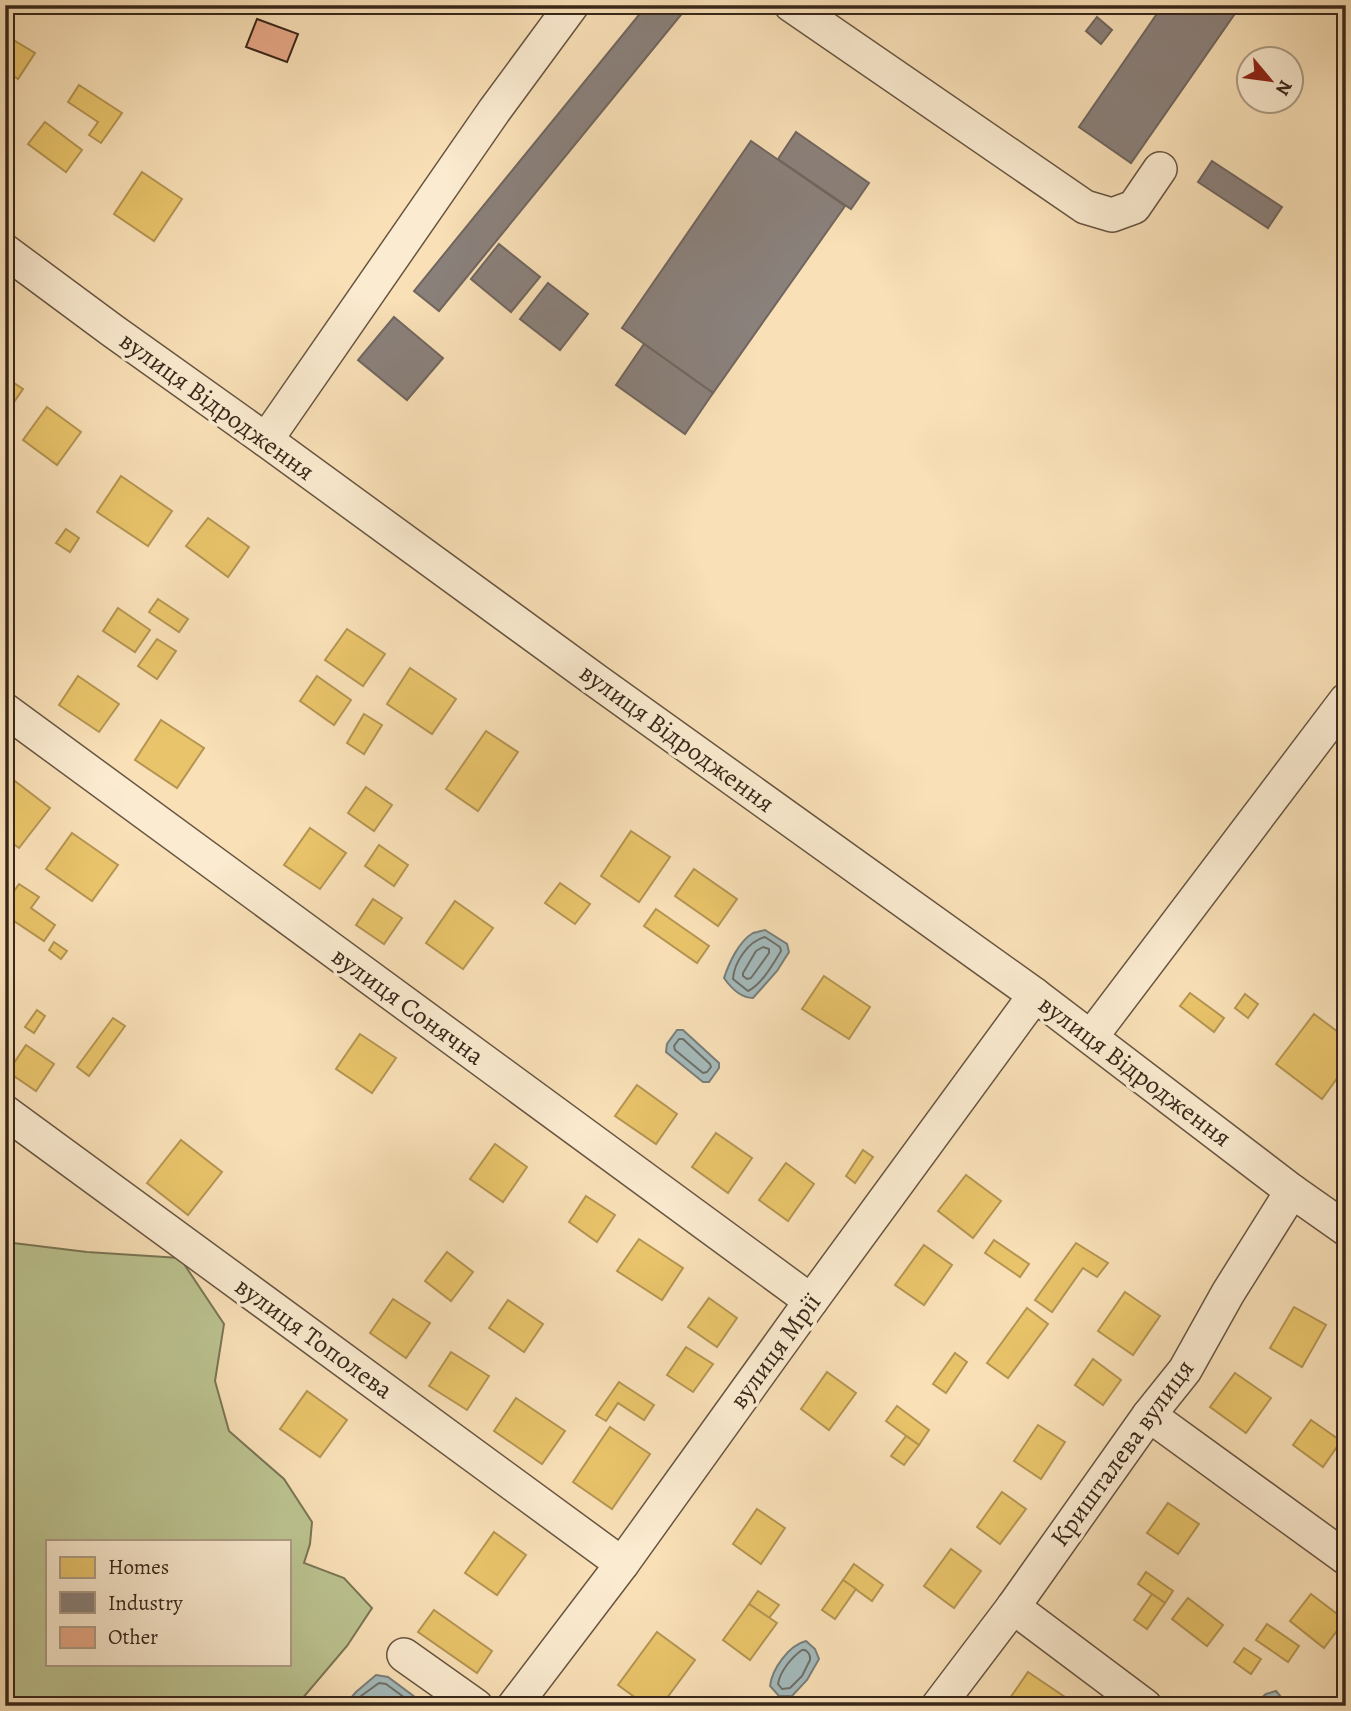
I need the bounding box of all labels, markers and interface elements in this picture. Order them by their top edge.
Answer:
north arrow [1236,46,1306,116]
text: N [1269,75,1299,100]
street label: вулиця Відродження [112,323,322,489]
street label: вулиця Відродження [572,655,782,821]
street label: вулиця Сонячна [325,939,491,1073]
street label: вулиця Відродження [1031,987,1239,1155]
street label: вулиця Тополева [228,1269,400,1407]
street label: вулиця Мрії [721,1286,829,1416]
street label: Кришталева вулиця [1042,1352,1202,1554]
legend [46,1540,290,1666]
text: Homes [108,1553,169,1581]
text: Industry [108,1589,183,1617]
text: Other [108,1623,158,1651]

